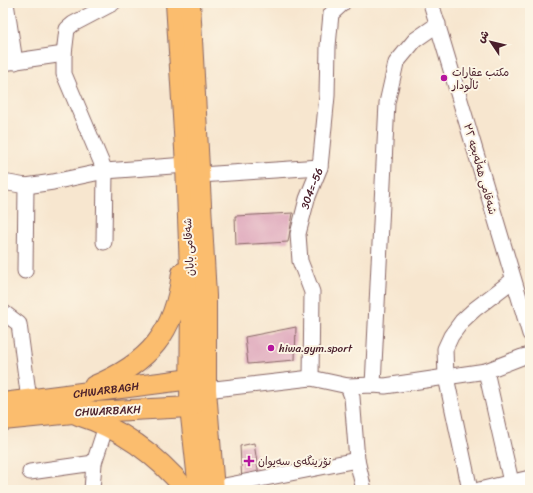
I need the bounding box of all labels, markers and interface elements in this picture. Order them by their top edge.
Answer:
north arrow [471,22,511,62]
text: ش [472,26,494,47]
place label: مكتب عقارات ئاڵودار [451,63,509,95]
marker: مكتب عقارات ئاڵودار [439,73,449,83]
street label: شەقامی هەڵەبجە ٣٢ [458,121,502,217]
street label: 304=-56 [295,165,328,211]
street label: شەقامی بابان [178,217,200,277]
place label: hiwa.gym.sport [278,339,353,358]
marker: hiwa.gym.sport [266,343,276,353]
street label: CHWARBAGH [72,376,140,403]
street label: CHWARBAKH [75,400,142,422]
place label: نۆرینگەی سەیوان [258,452,331,471]
marker: نۆرینگەی سەیوان [243,455,255,467]

